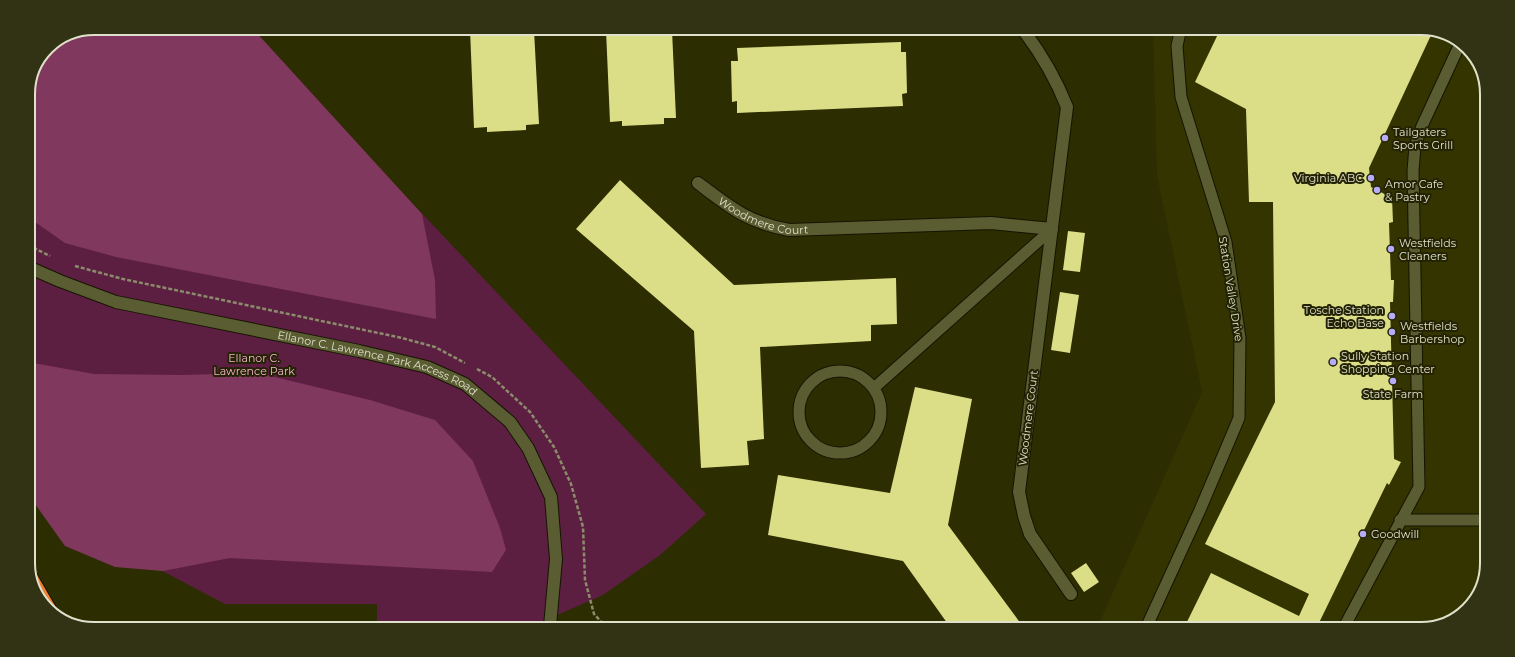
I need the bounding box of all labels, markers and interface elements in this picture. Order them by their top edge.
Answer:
place label: Tailgaters Sports Grill [1393,125,1453,152]
marker: Tailgaters Sports Grill [1380,133,1390,143]
place label: Virginia ABC [1294,171,1363,185]
marker: Virginia ABC [1366,173,1376,183]
place label: Amor Cafe & Pastry [1385,177,1444,204]
marker: Amor Cafe & Pastry [1372,185,1382,195]
street label: Woodmere Court [716,194,809,237]
street label: Station Valley Drive [1216,236,1246,343]
place label: Westfields Cleaners [1399,236,1457,263]
marker: Westfields Cleaners [1386,244,1396,254]
place label: Tosche Station Echo Base [1304,303,1384,330]
marker: Tosche Station Echo Base [1387,311,1397,321]
place label: Westfields Barbershop [1400,319,1465,346]
marker: Westfields Barbershop [1387,327,1397,337]
street label: Ellanor C. Lawrence Park Access Road [276,328,480,398]
place label: Sully Station Shopping Center [1341,349,1435,376]
park label: Ellanor C. Lawrence Park [213,351,295,378]
marker: Sully Station Shopping Center [1328,357,1338,367]
street label: Woodmere Court [1015,369,1041,466]
marker: State Farm [1388,376,1398,386]
place label: State Farm [1363,387,1423,401]
place label: Goodwill [1371,527,1419,541]
marker: Goodwill [1358,529,1368,539]

